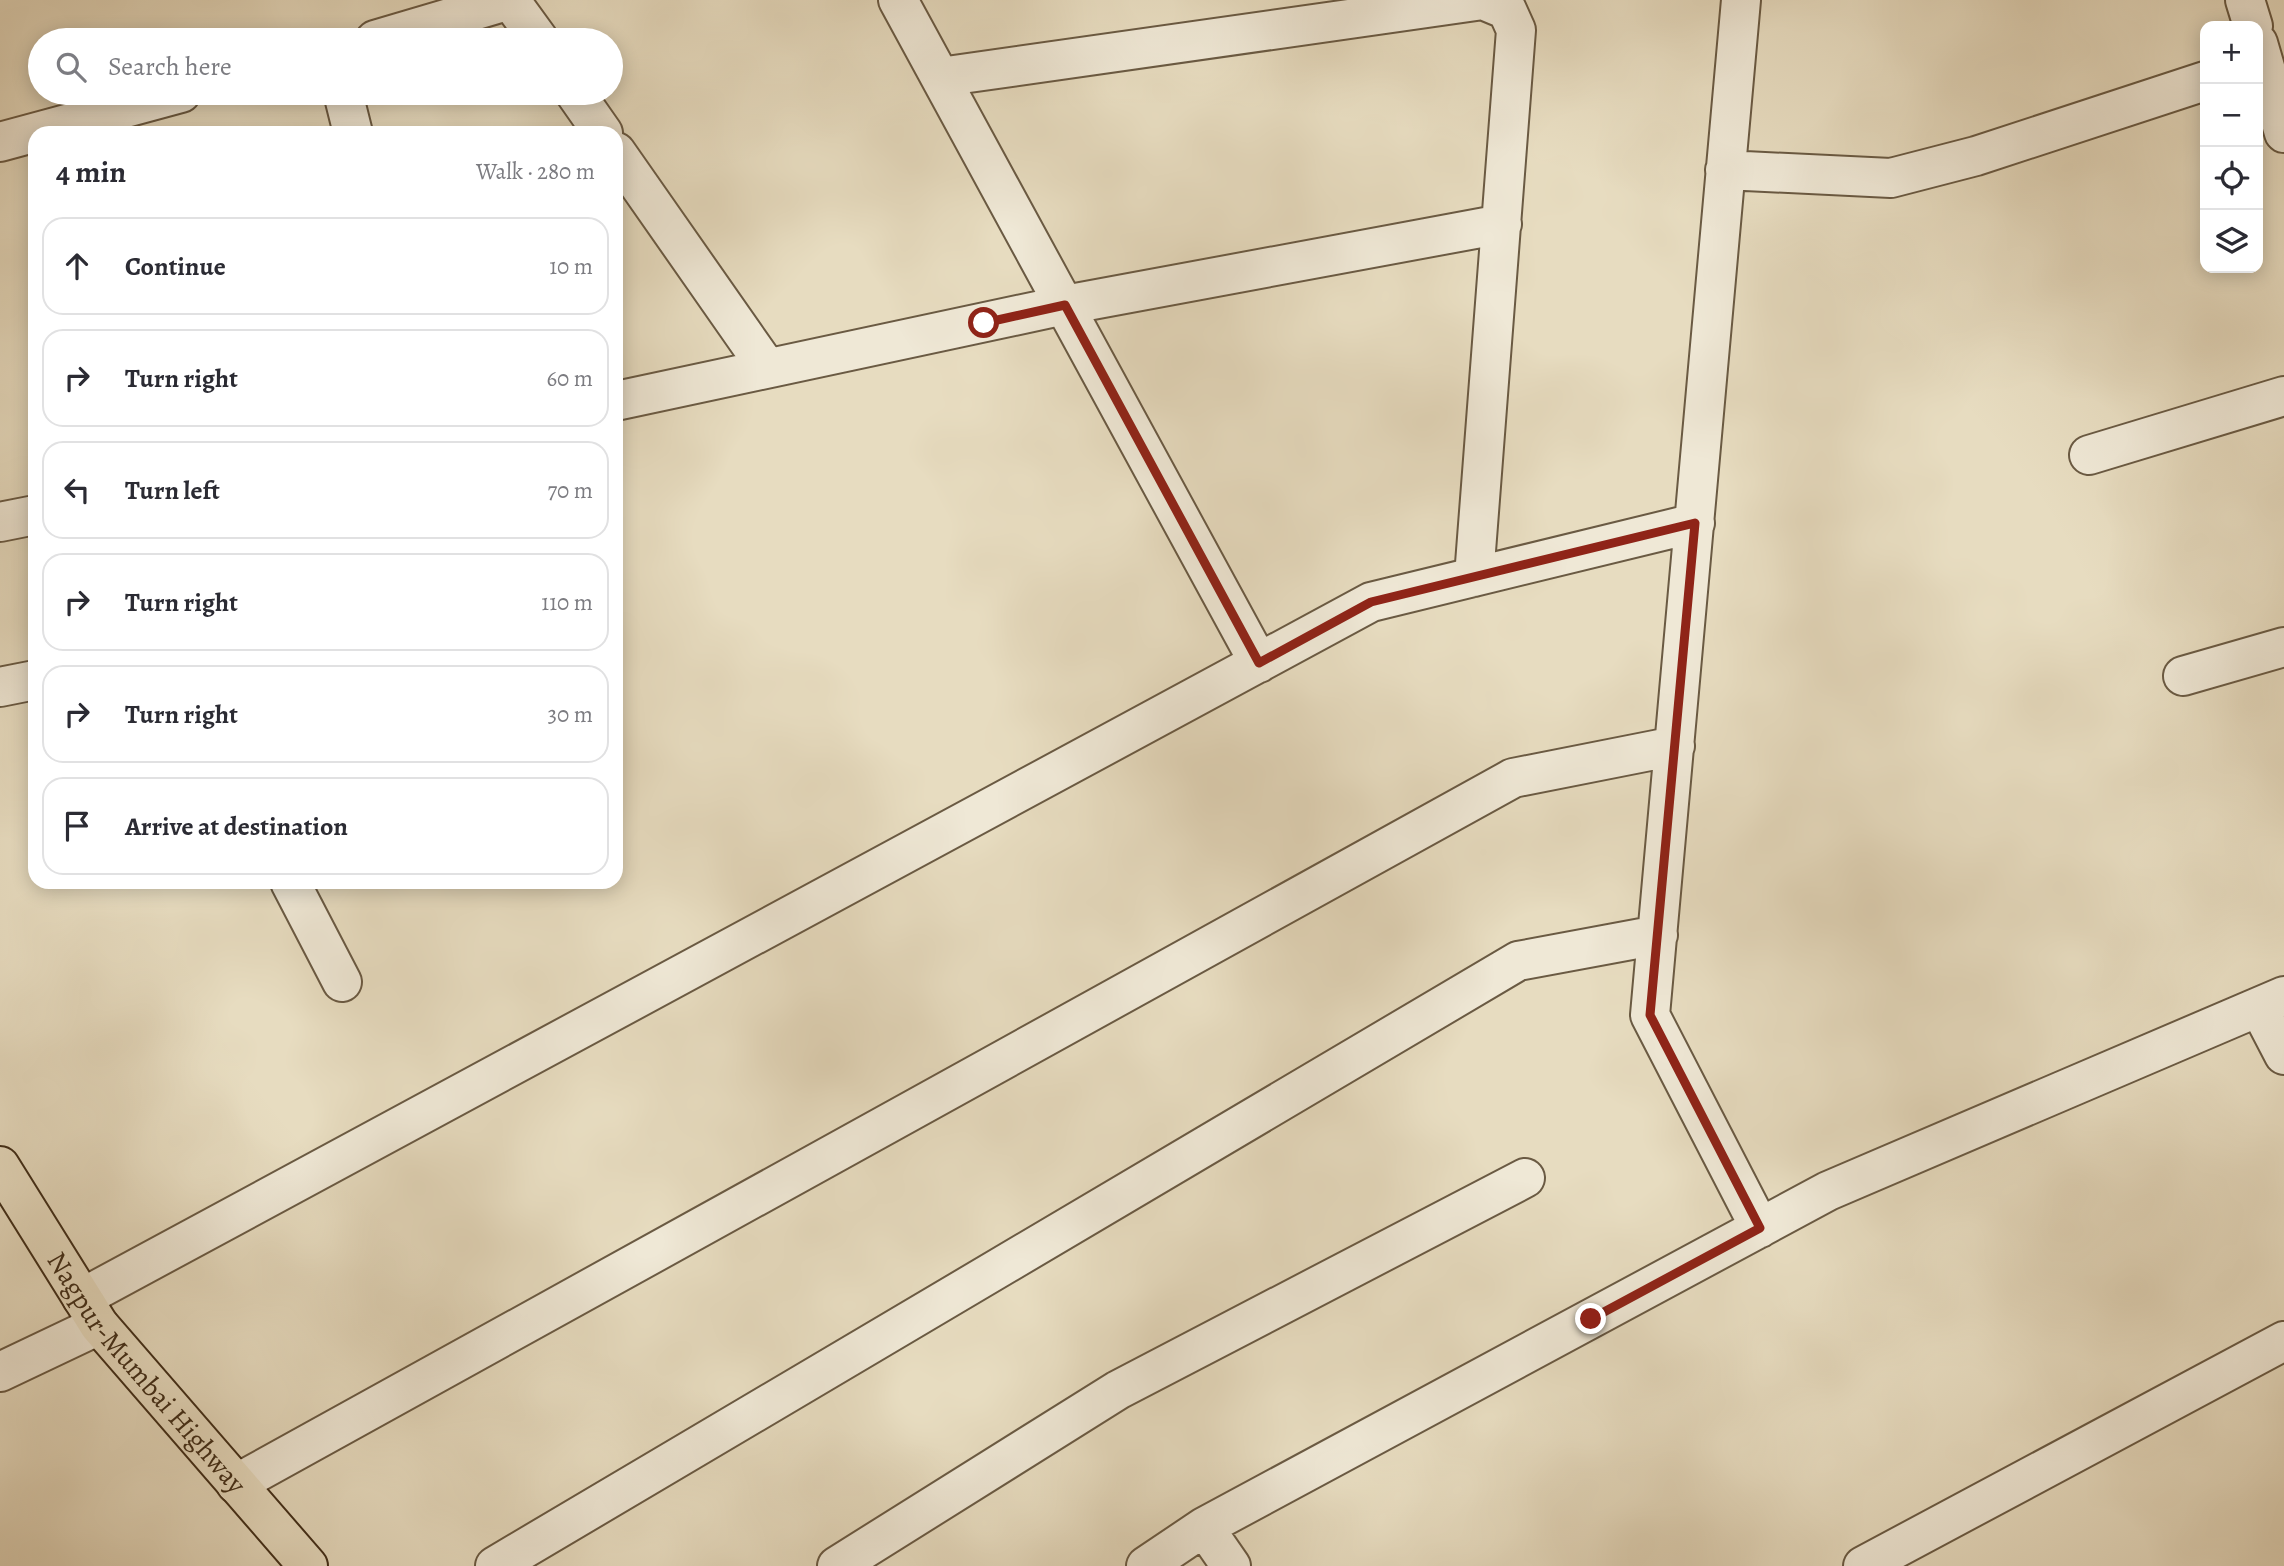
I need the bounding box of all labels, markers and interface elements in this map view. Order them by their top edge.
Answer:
map controls [2200,21,2263,273]
button: + [2200,21,2263,84]
search box [28,28,623,105]
icon: search [52,48,90,86]
text: Search here [108,49,232,84]
button: − [2200,84,2263,147]
button: locate [2200,147,2263,210]
text: 4 min [56,152,126,192]
text: Walk · 280 m [476,156,595,187]
button: layers [2200,210,2263,273]
icon: ahead [58,247,96,285]
text: Continue [125,249,226,284]
text: 10 m [549,251,593,282]
route start [968,307,999,338]
icon: right [58,359,96,397]
text: Turn right [125,361,238,396]
text: 60 m [546,363,593,394]
icon: left [58,471,96,509]
text: Turn left [125,473,220,508]
text: 70 m [547,475,593,506]
icon: right [58,583,96,621]
text: Turn right [125,585,238,620]
text: 110 m [541,587,593,618]
icon: right [58,695,96,733]
text: Turn right [125,697,238,732]
text: 30 m [547,699,593,730]
icon: arrive [58,807,96,845]
text: Arrive at destination [125,809,348,844]
street label: Nagpur-Mumbai Highway [38,1245,255,1502]
route end [1575,1303,1606,1334]

